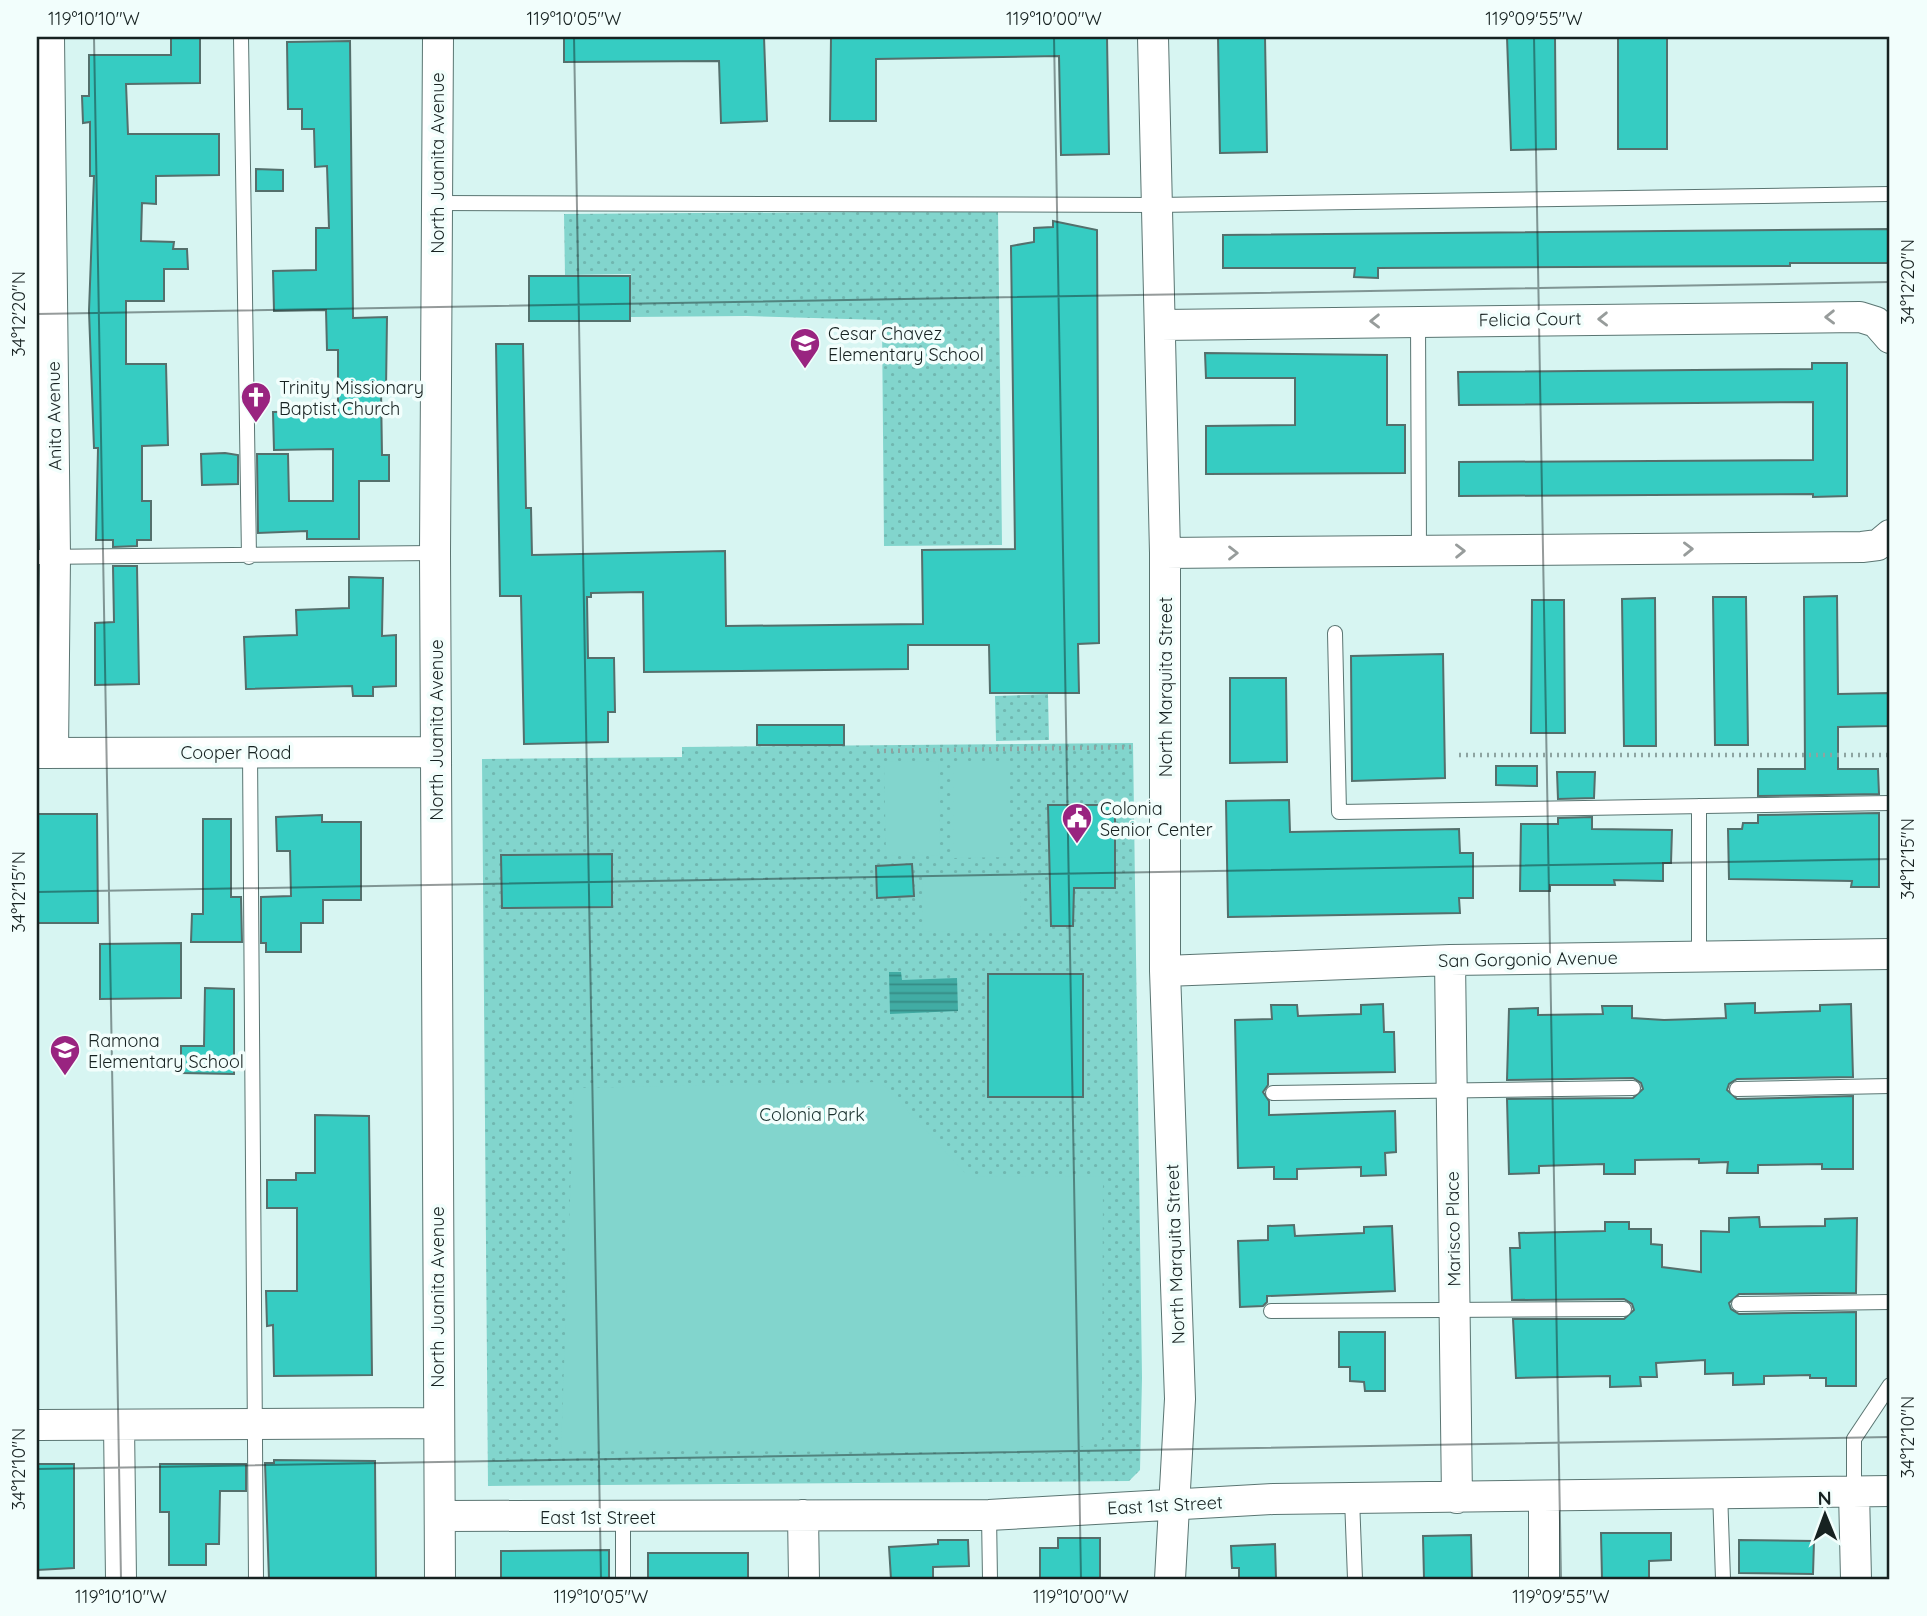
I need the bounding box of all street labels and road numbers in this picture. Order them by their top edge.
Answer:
street label: North Juanita Avenue [426,72,449,254]
street label: Felicia Court [1478,307,1582,331]
street label: Anita Avenue [42,361,66,471]
street label: North Marquita Street [1154,597,1177,777]
street label: North Juanita Avenue [425,639,448,821]
street label: Cooper Road [180,741,292,764]
street label: San Gorgonio Avenue [1438,946,1618,972]
street label: North Marquita Street [1160,1163,1190,1345]
street label: Marisco Place [1440,1171,1466,1287]
street label: North Juanita Avenue [426,1206,449,1388]
street label: East 1st Street [1107,1490,1223,1520]
street label: East 1st Street [540,1506,656,1529]

